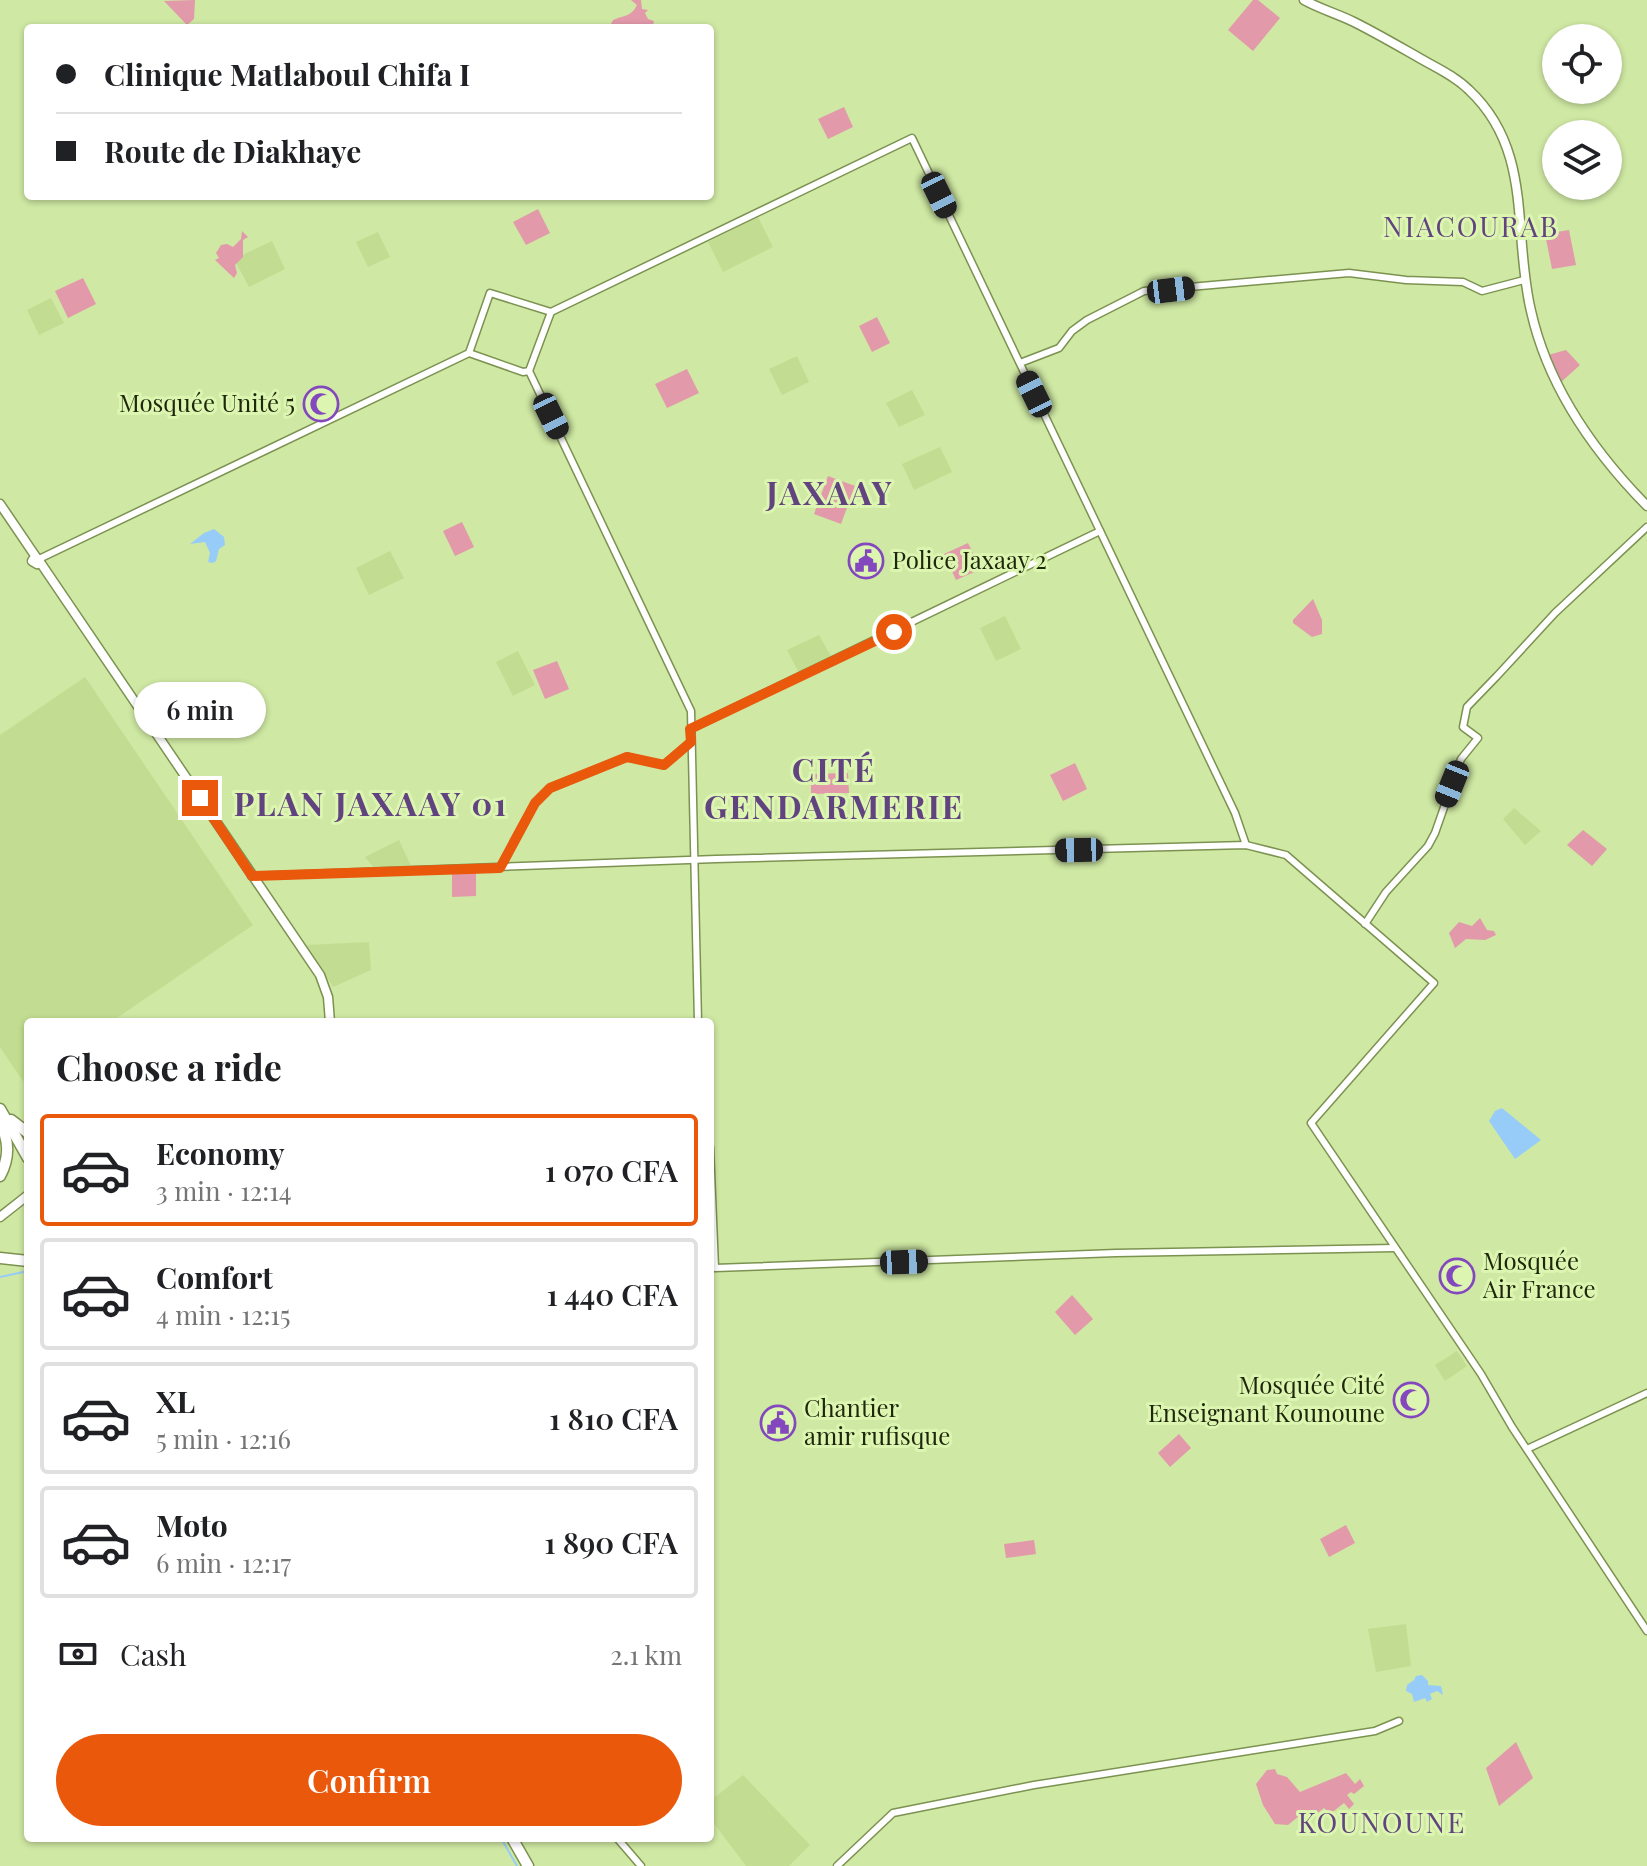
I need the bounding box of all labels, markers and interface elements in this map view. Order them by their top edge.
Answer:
map controls [1542,24,1622,200]
button: locate [1542,24,1622,104]
text: Clinique Matlaboul Chifa I [104,54,470,94]
button: layers [1542,120,1622,200]
text: Route de Diakhaye [104,131,361,171]
car [918,168,960,222]
district label: NIACOURAB [1383,207,1559,244]
car [1146,275,1196,305]
car [1013,367,1055,421]
mosque icon: Mosquée Unité 5 [302,385,340,423]
place label: Mosquée Unité 5 [119,386,295,418]
car [530,389,572,443]
district label: JAXAAY [765,470,894,513]
public building icon: Police Jaxaay 2 [847,542,885,580]
place label: Police Jaxaay 2 [892,543,1047,575]
route start [876,614,912,650]
callout: 6 min [134,682,266,738]
text: 6 min [166,692,234,727]
district label: CITÉ GENDARMERIE [704,747,964,827]
car [1432,757,1472,811]
route end [182,780,218,816]
district label: PLAN JAXAAY 01 [234,781,508,824]
car [1055,838,1103,862]
text: Choose a ride [56,1042,282,1090]
text: Economy [156,1133,285,1173]
icon: car [60,1134,132,1206]
text: 1 070 CFA [545,1150,678,1190]
text: 3 min · 12:14 [156,1173,292,1208]
place label: Mosquée Air France [1482,1244,1596,1304]
car [880,1249,928,1275]
text: Comfort [156,1257,273,1297]
mosque icon: Mosquée Air France [1438,1257,1476,1295]
icon: car [60,1258,132,1330]
text: 1 440 CFA [546,1274,678,1314]
text: 4 min · 12:15 [156,1297,290,1332]
place label: Mosquée Cité Enseignant Kounoune [1148,1368,1385,1428]
text: XL [156,1381,195,1421]
mosque icon: Mosquée Cité Enseignant Kounoune [1392,1381,1430,1419]
icon: car [60,1382,132,1454]
place label: Chantier amir rufisque [804,1391,950,1451]
text: 1 810 CFA [549,1398,678,1438]
public building icon: Chantier amir rufisque [759,1404,797,1442]
text: 5 min · 12:16 [156,1421,291,1456]
text: Moto [156,1505,228,1545]
icon: car [60,1506,132,1578]
text: 1 890 CFA [544,1522,678,1562]
text: 6 min · 12:17 [156,1545,291,1580]
icon: cash [56,1632,100,1676]
text: Cash [120,1634,187,1674]
text: 2.1 km [610,1637,682,1672]
button: Confirm [56,1734,682,1826]
district label: KOUNOUNE [1298,1803,1466,1840]

